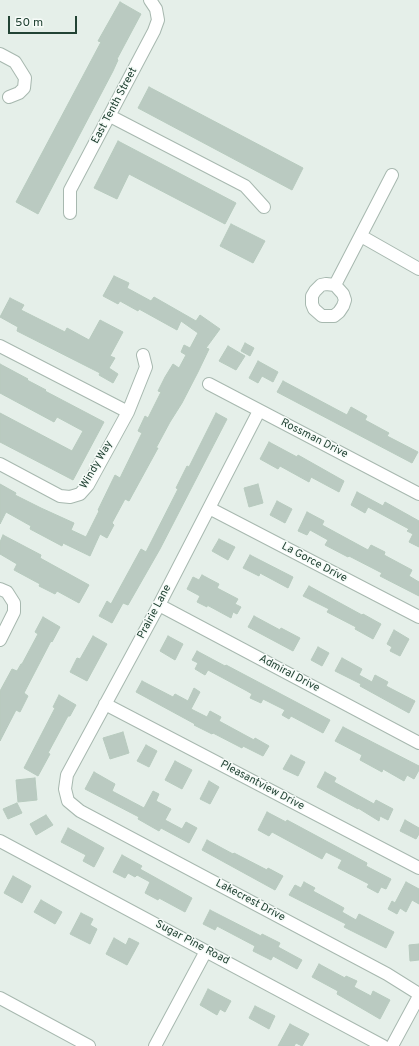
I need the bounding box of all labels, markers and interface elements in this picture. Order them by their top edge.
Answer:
scale bar [10,8,79,34]
text: 50 m [15,15,43,31]
street label: East Tenth Street [89,66,141,146]
street label: Rossman Drive [278,416,350,462]
street label: Windy Way [78,439,116,491]
street label: La Gorce Drive [279,540,349,586]
street label: Prairie Lane [135,583,175,641]
street label: Admiral Drive [256,652,322,696]
street label: Pleasantview Drive [218,758,306,814]
street label: Lakecrest Drive [213,877,287,925]
street label: Sugar Pine Road [153,918,231,968]

